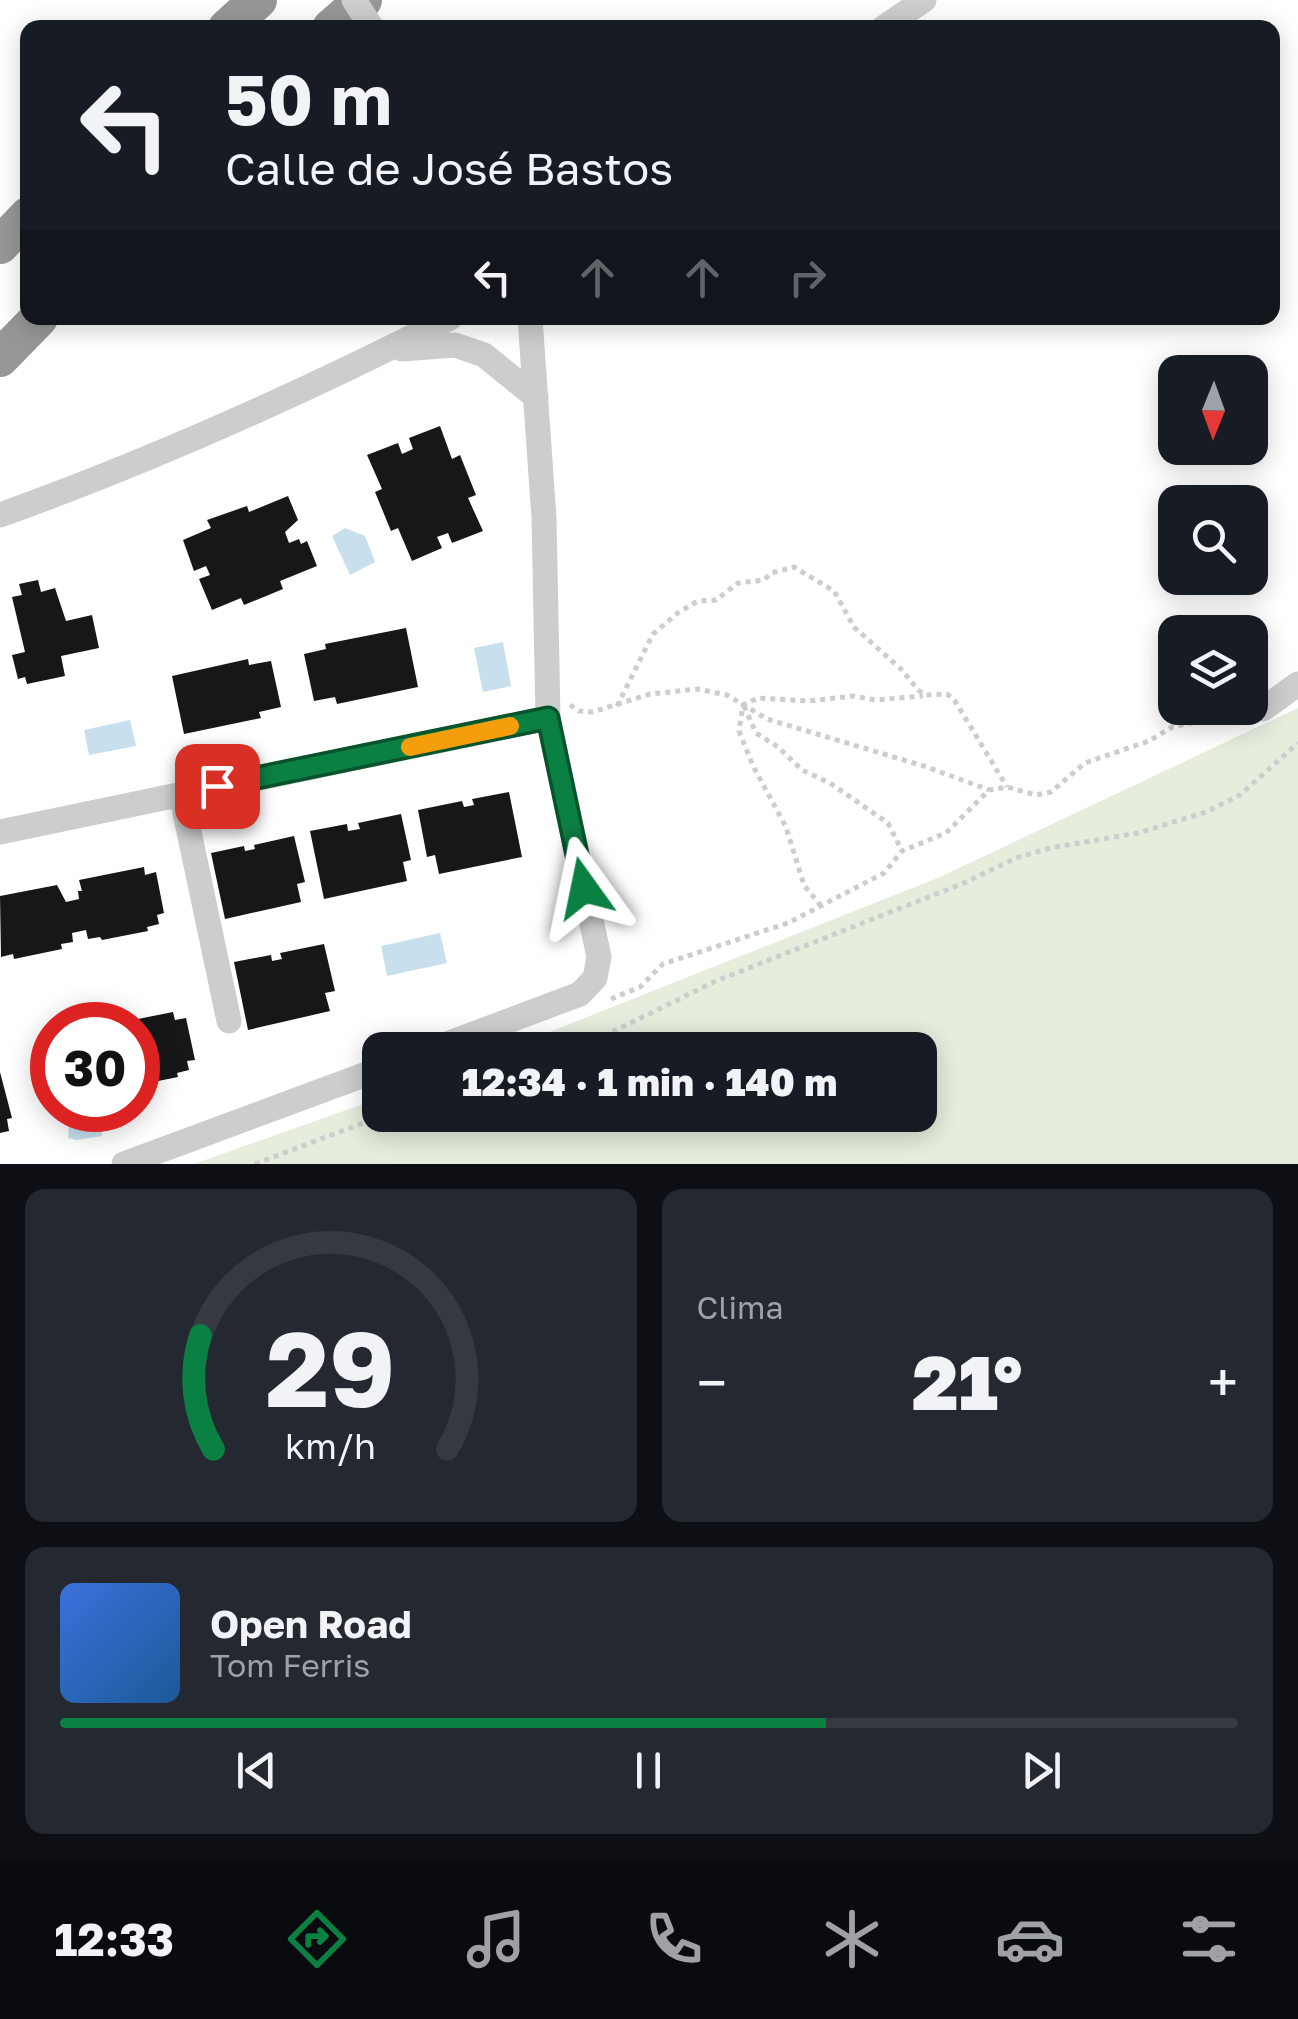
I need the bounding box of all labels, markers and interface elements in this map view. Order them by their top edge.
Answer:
text: 50 m [225,56,392,140]
icon: left [60,60,190,190]
text: Calle de José Bastos [225,141,673,195]
icon: left [465,250,520,305]
icon: ahead [570,250,625,305]
icon: ahead [675,250,730,305]
icon: right [780,250,835,305]
north arrow [1158,355,1268,465]
map controls [1158,355,1268,725]
button: search [1158,485,1268,595]
button: layers [1158,615,1268,725]
pin [175,744,260,829]
icon: arrive [190,759,245,814]
position arrow [532,836,636,940]
speed limit sign: 30 [30,1002,160,1132]
text: 12:34 · 1 min · 140 m [462,1059,837,1104]
text: Clima [697,1288,783,1326]
text: 29 [266,1305,395,1430]
text: 21° [912,1336,1022,1427]
text: − [697,1349,727,1415]
text: + [1208,1349,1238,1415]
text: km/h [285,1424,376,1467]
text: Open Road [210,1601,412,1646]
text: Tom Ferris [210,1646,370,1684]
icon: previous [229,1743,284,1798]
icon: pause [621,1743,676,1798]
icon: next [1014,1743,1069,1798]
icon: directions [282,1904,352,1974]
icon: music [461,1904,531,1974]
icon: phone [639,1904,709,1974]
icon: climate [817,1904,887,1974]
icon: car [995,1904,1065,1974]
icon: filters [1174,1904,1244,1974]
text: 12:33 [54,1912,174,1966]

